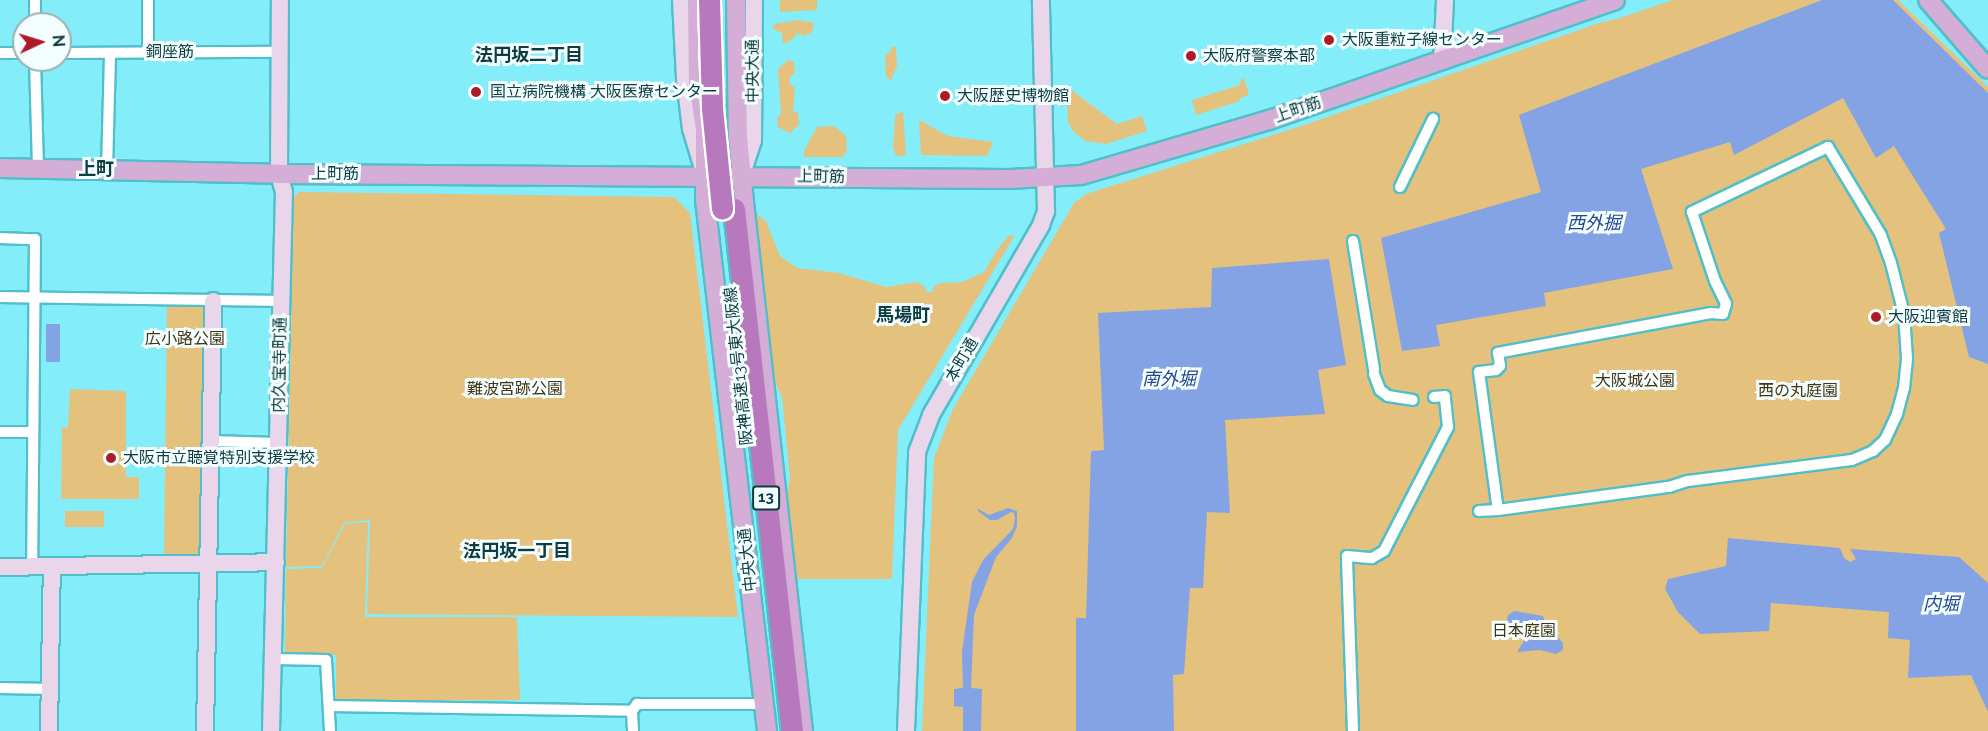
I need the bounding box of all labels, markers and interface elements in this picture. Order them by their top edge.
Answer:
north arrow [12,12,72,72]
place label: 大阪重粒子線センター [1342,30,1502,50]
marker: 大阪重粒子線センター [1320,31,1338,49]
text: N [49,34,68,48]
street label: 中央大通 [743,39,763,103]
street label: 銅座筋 [146,42,194,62]
district label: 法円坂二丁目 [475,44,583,66]
place label: 大阪府警察本部 [1203,46,1315,66]
marker: 大阪府警察本部 [1184,49,1198,63]
place label: 国立病院機構 大阪医療センター [490,82,718,102]
marker: 国立病院機構 大阪医療センター [467,83,485,101]
place label: 大阪歴史博物館 [957,86,1069,106]
marker: 大阪歴史博物館 [938,89,952,103]
street label: 上町筋 [1272,93,1324,127]
district label: 上町 [78,158,114,180]
street label: 上町筋 [311,164,359,184]
street label: 上町筋 [797,167,845,187]
water label: 西外掘 [1567,212,1621,234]
street label: 阪神高速13号東大阪線 [721,286,757,446]
district label: 馬場町 [876,304,930,326]
place label: 大阪迎賓館 [1888,307,1968,327]
marker: 大阪迎賓館 [1869,310,1883,324]
street label: 内久宝寺町通 [270,317,290,413]
park label: 広小路公園 [145,329,225,349]
street label: 本町通 [942,334,982,386]
water label: 南外堀 [1142,368,1196,390]
park label: 大阪城公園 [1595,371,1675,391]
park label: 難波宮跡公園 [467,379,563,399]
park label: 西の丸庭園 [1758,381,1838,401]
place label: 大阪市立聴覚特別支援学校 [123,448,315,468]
marker: 大阪市立聴覚特別支援学校 [104,451,118,465]
road number: 13 [751,486,781,510]
street label: 中央大通 [735,527,761,593]
district label: 法円坂一丁目 [463,540,571,562]
water label: 内堀 [1923,593,1959,615]
park label: 日本庭園 [1492,621,1556,641]

